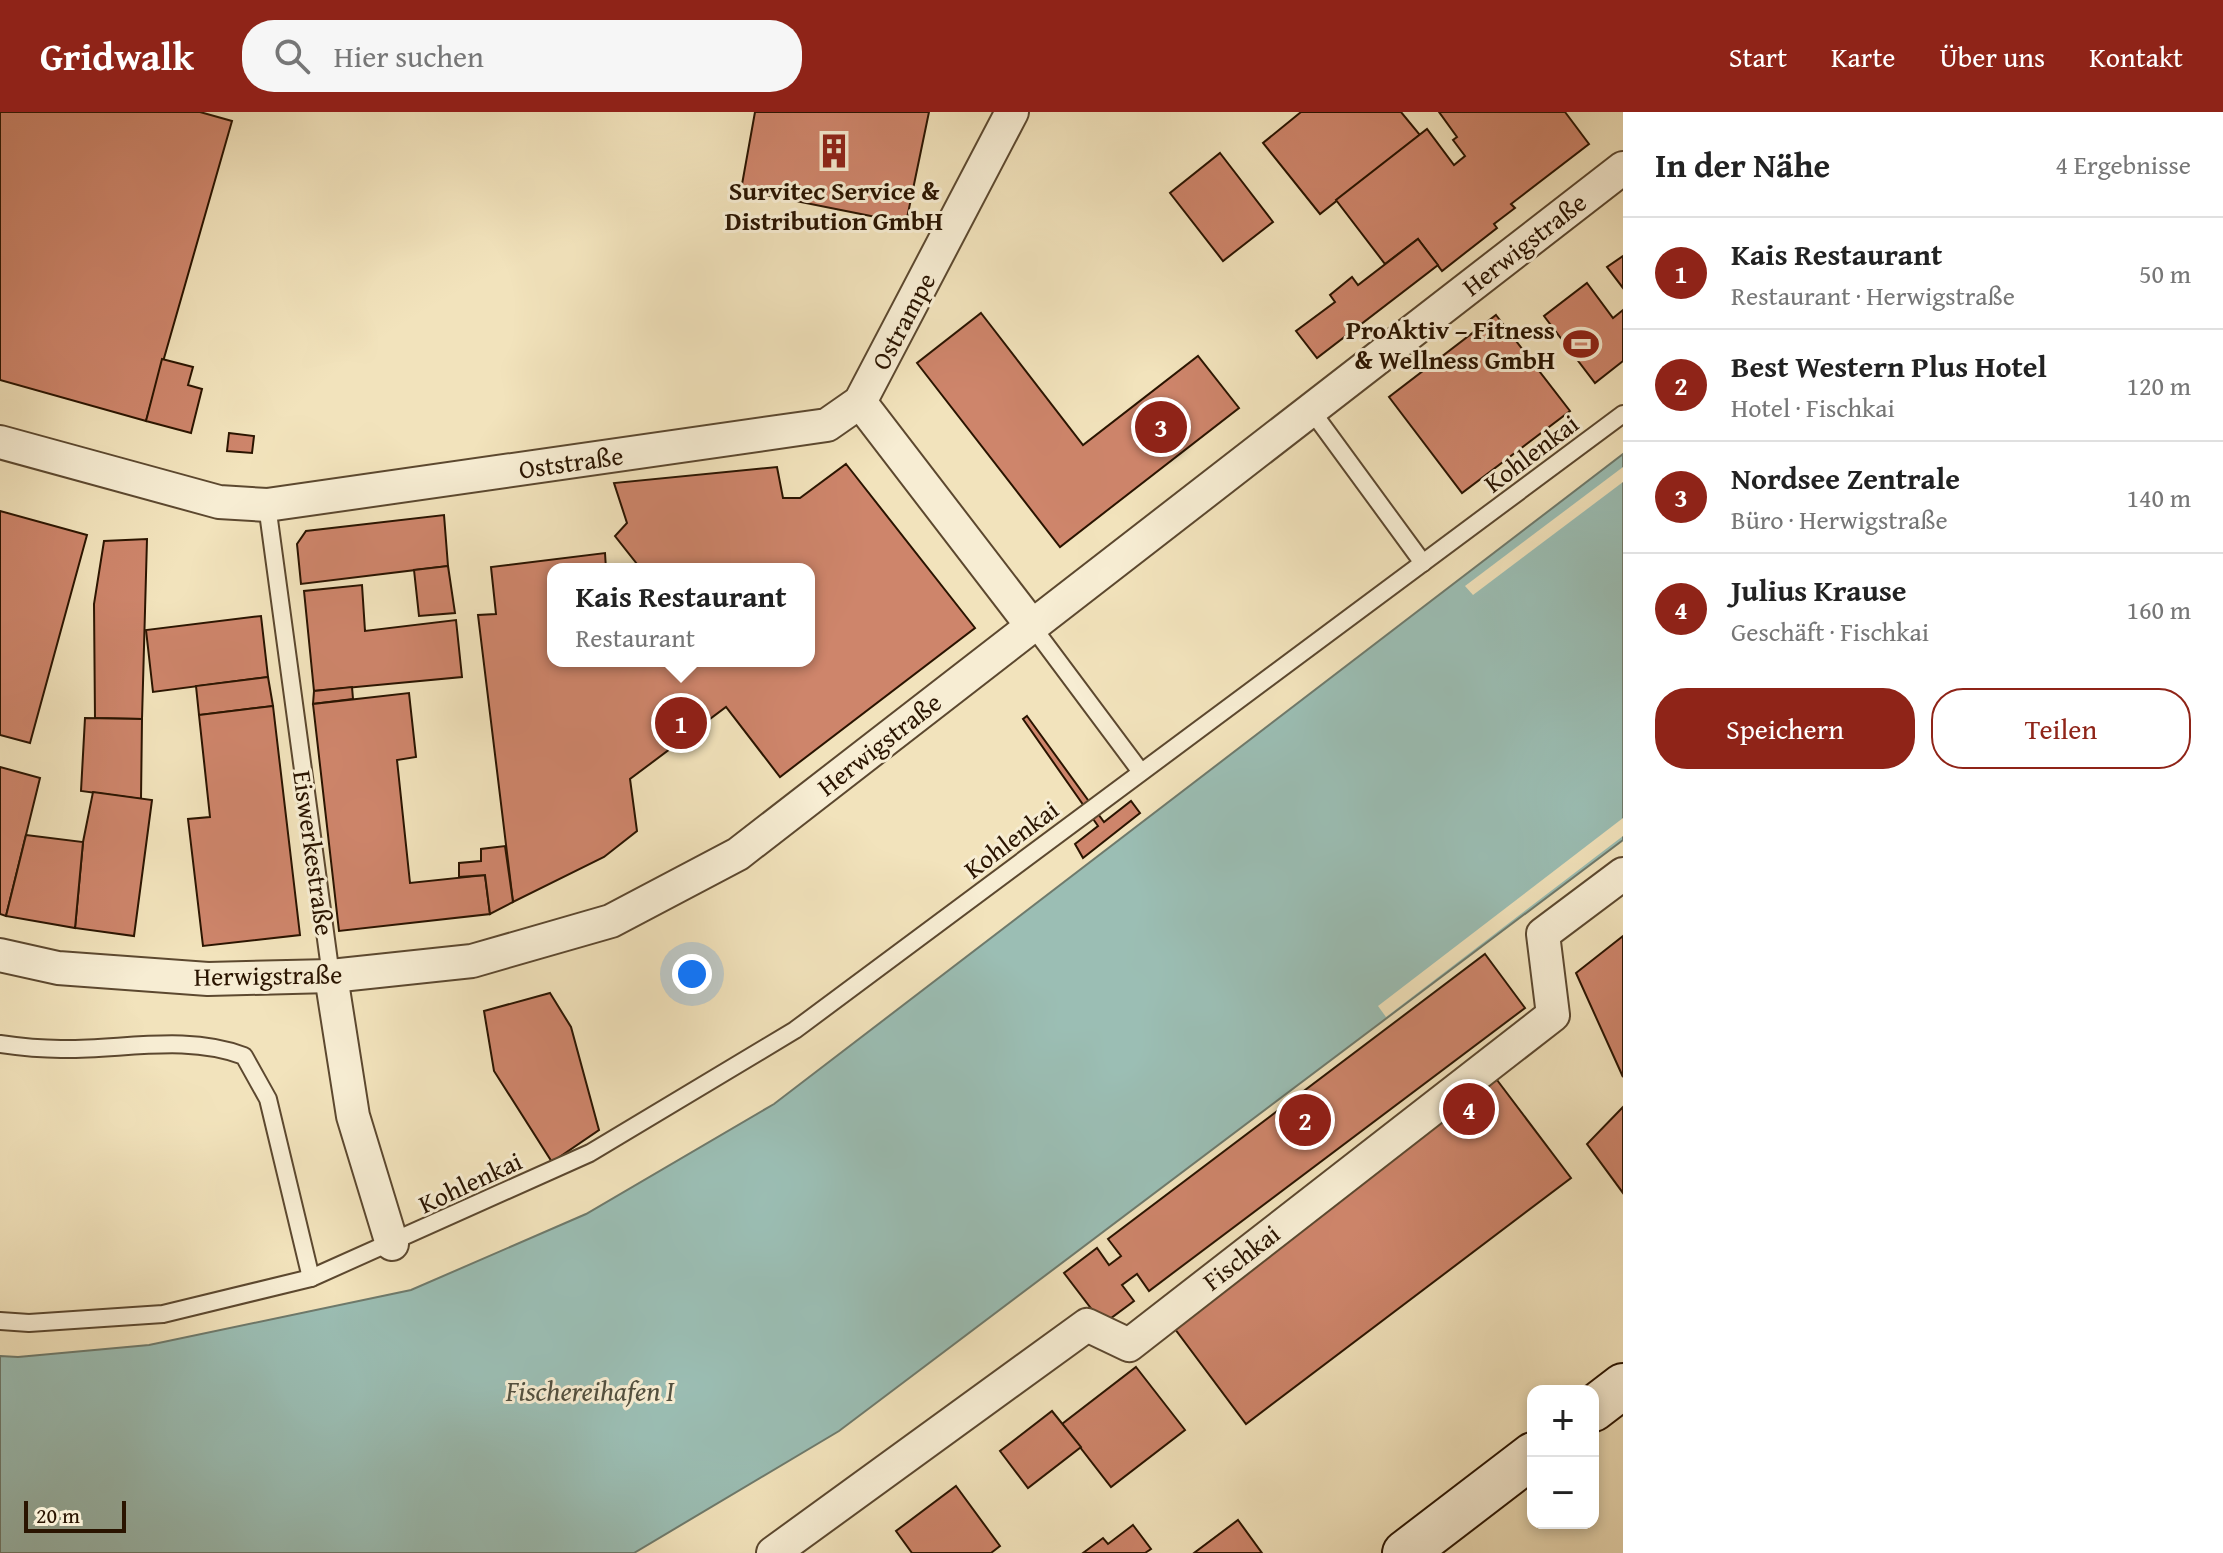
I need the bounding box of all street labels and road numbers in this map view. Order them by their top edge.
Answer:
street label: Herwigstraße [1453,183,1595,305]
street label: Ostrampe [861,265,945,377]
street label: Kohlenkai [1475,404,1587,502]
street label: Oststraße [516,435,626,489]
street label: Herwigstraße [808,683,950,805]
street label: Eiswerkestraße [283,768,345,938]
street label: Kohlenkai [955,790,1067,888]
street label: Herwigstraße [193,954,343,996]
street label: Kohlenkai [412,1141,528,1223]
street label: Fischkai [1194,1214,1288,1300]

